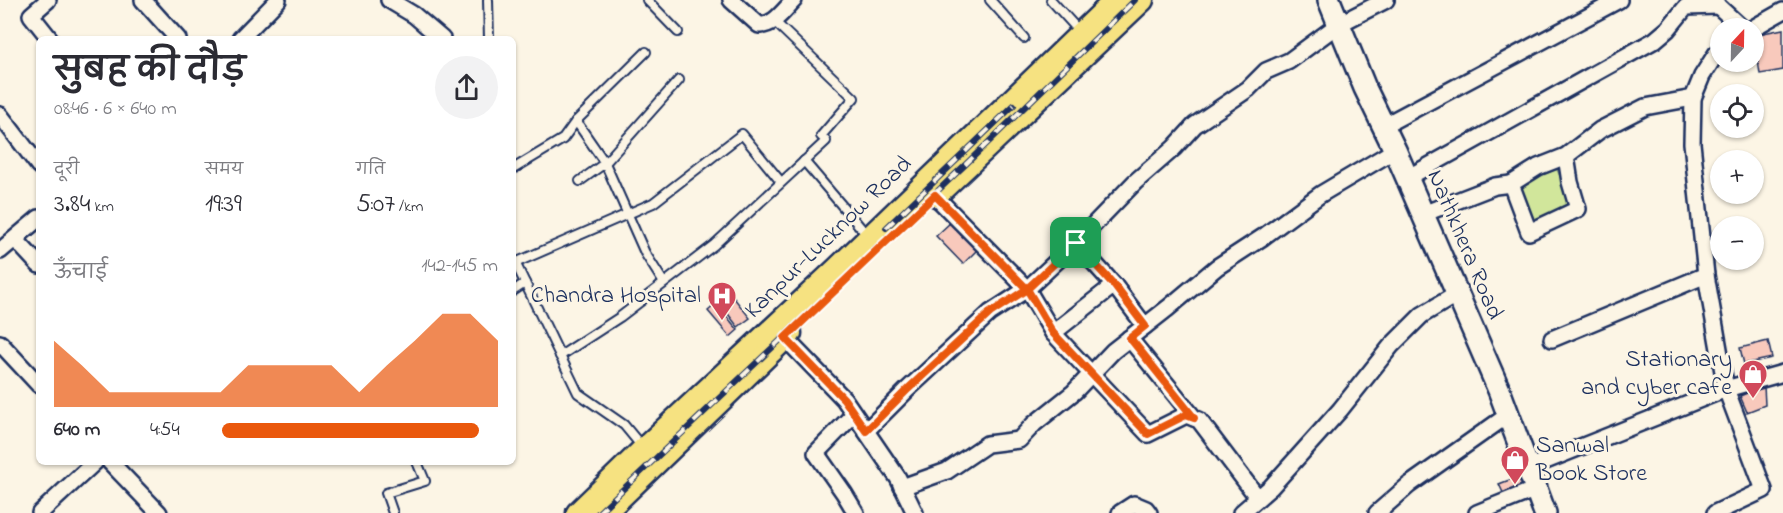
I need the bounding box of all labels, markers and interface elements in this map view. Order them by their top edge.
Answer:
north arrow [1710,18,1764,72]
map controls [1710,18,1764,270]
text: सुबह की दौड़ [54,48,246,96]
button: share [435,56,498,119]
button: locate [1710,84,1764,138]
text: 08:46 · 6 × 640 m [54,95,177,124]
street label: Kanpur-Lucknow Road [737,148,921,328]
button: + [1710,150,1764,204]
text: दूरी [54,158,79,182]
text: समय [205,158,243,182]
text: गति [356,158,385,182]
street label: Nathkhera Road [1417,165,1512,326]
text: 3.84 [54,186,91,224]
text: 19:39 [205,186,242,224]
text: 5:07 [356,186,395,224]
text: km [91,195,114,219]
text: /km [395,195,423,219]
button: − [1710,216,1764,270]
pin [1050,217,1101,268]
icon: arrive [1059,226,1092,259]
text: 142–145 m [421,252,498,281]
text: ऊँचाई [54,259,108,288]
place label: Chandra Hospital [531,279,701,314]
hospital icon: Chandra Hospital [706,280,738,322]
place label: Stationary and cyber cafe [1581,343,1732,407]
shop icon: Stationary and cyber cafe [1737,358,1769,400]
text: 640 m [54,416,100,445]
text: 4:54 [150,416,180,445]
place label: Sanwal Book Store [1535,429,1647,492]
shop icon: Sanwal Book Store [1499,444,1531,486]

